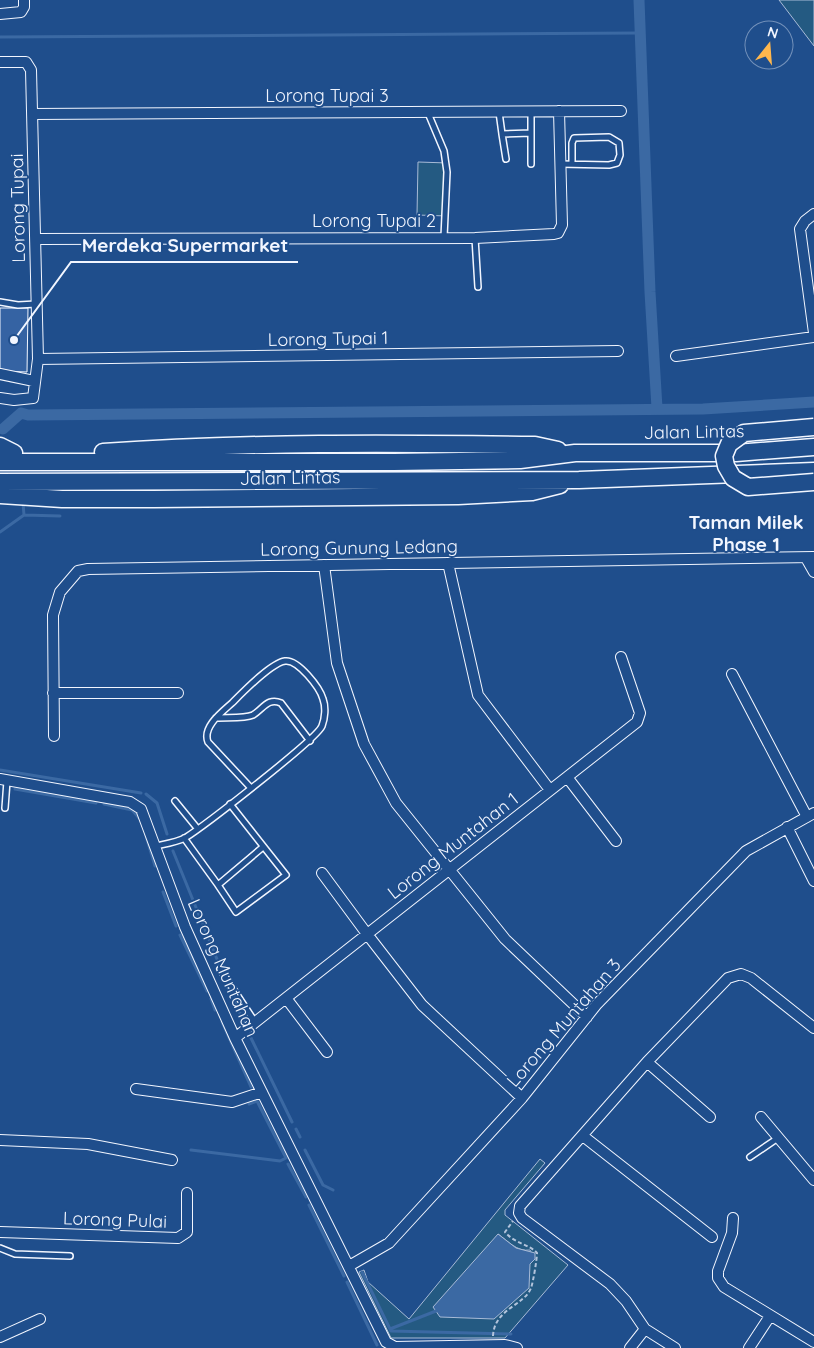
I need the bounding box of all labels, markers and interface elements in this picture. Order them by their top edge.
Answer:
north arrow [744,20,794,70]
text: N [765,22,780,43]
street label: Lorong Tupai 3 [265,84,389,107]
street label: Lorong Tupai [5,153,30,263]
street label: Lorong Tupai 2 [312,209,436,232]
callout: Merdeka Supermarket [71,228,298,262]
text: Merdeka Supermarket [82,233,288,257]
street label: Lorong Tupai 1 [267,326,388,351]
street label: Jalan Lintas [643,419,745,444]
street label: Jalan Lintas [239,465,341,490]
district label: Taman Milek Phase 1 [688,510,804,556]
street label: Lorong Gunung Ledang [260,534,458,561]
street label: Lorong Muntahan 1 [383,787,523,904]
street label: Lorong Muntahan [183,895,264,1040]
street label: Lorong Muntahan 3 [502,954,626,1092]
street label: Lorong Pulai [63,1206,167,1233]

